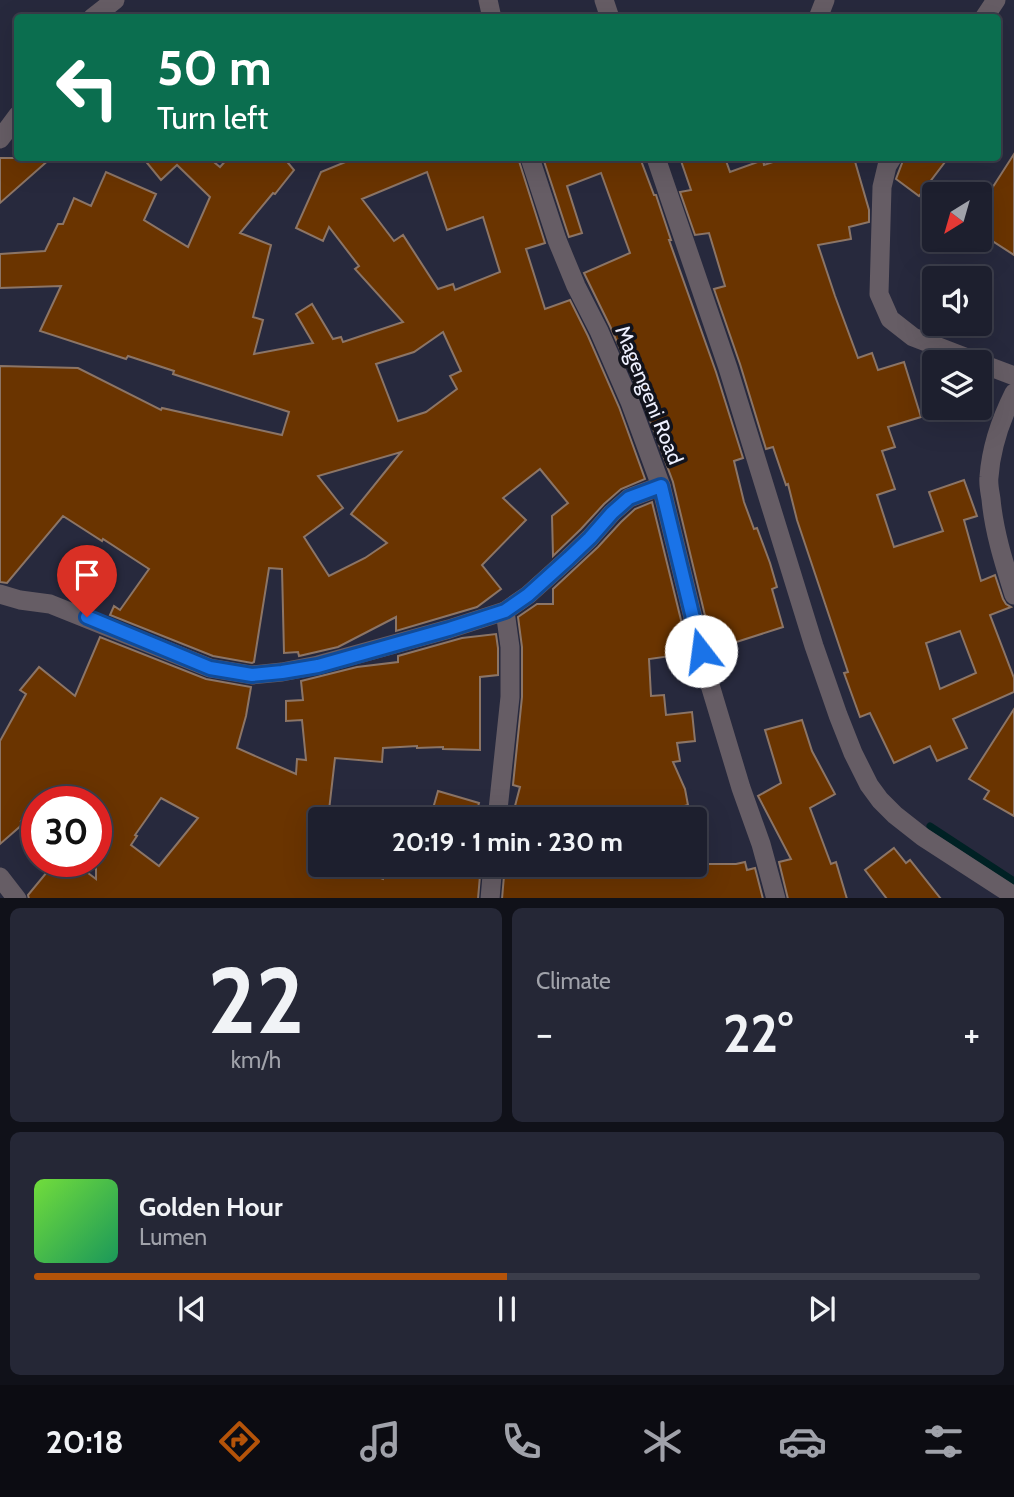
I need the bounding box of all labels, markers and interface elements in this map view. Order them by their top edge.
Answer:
text: 50 m [157,38,272,97]
icon: left [42,42,133,133]
text: Turn left [157,98,268,137]
north arrow [922,182,992,252]
map controls [922,182,992,420]
button: sound [922,266,992,336]
street label: Magengeni Road [610,322,689,468]
button: layers [922,350,992,420]
pin [57,545,117,617]
icon: arrive [68,556,106,594]
position arrow [664,614,738,688]
speed limit sign: 30 [21,786,112,877]
text: 20:19 · 1 min · 230 m [392,826,623,858]
text: 22 [208,945,304,1056]
text: Climate [536,967,611,995]
text: 22° [723,1002,793,1065]
text: − [536,1010,553,1057]
text: + [963,1010,980,1057]
text: km/h [231,1046,281,1074]
text: Golden Hour [139,1191,282,1223]
text: Lumen [139,1223,207,1251]
icon: previous [173,1290,211,1328]
icon: pause [488,1290,526,1328]
icon: next [803,1290,841,1328]
icon: directions [215,1417,264,1466]
icon: music [356,1417,405,1466]
icon: phone [497,1417,546,1466]
icon: climate [638,1417,687,1466]
icon: car [778,1417,827,1466]
icon: filters [919,1417,968,1466]
text: 20:18 [46,1422,124,1461]

